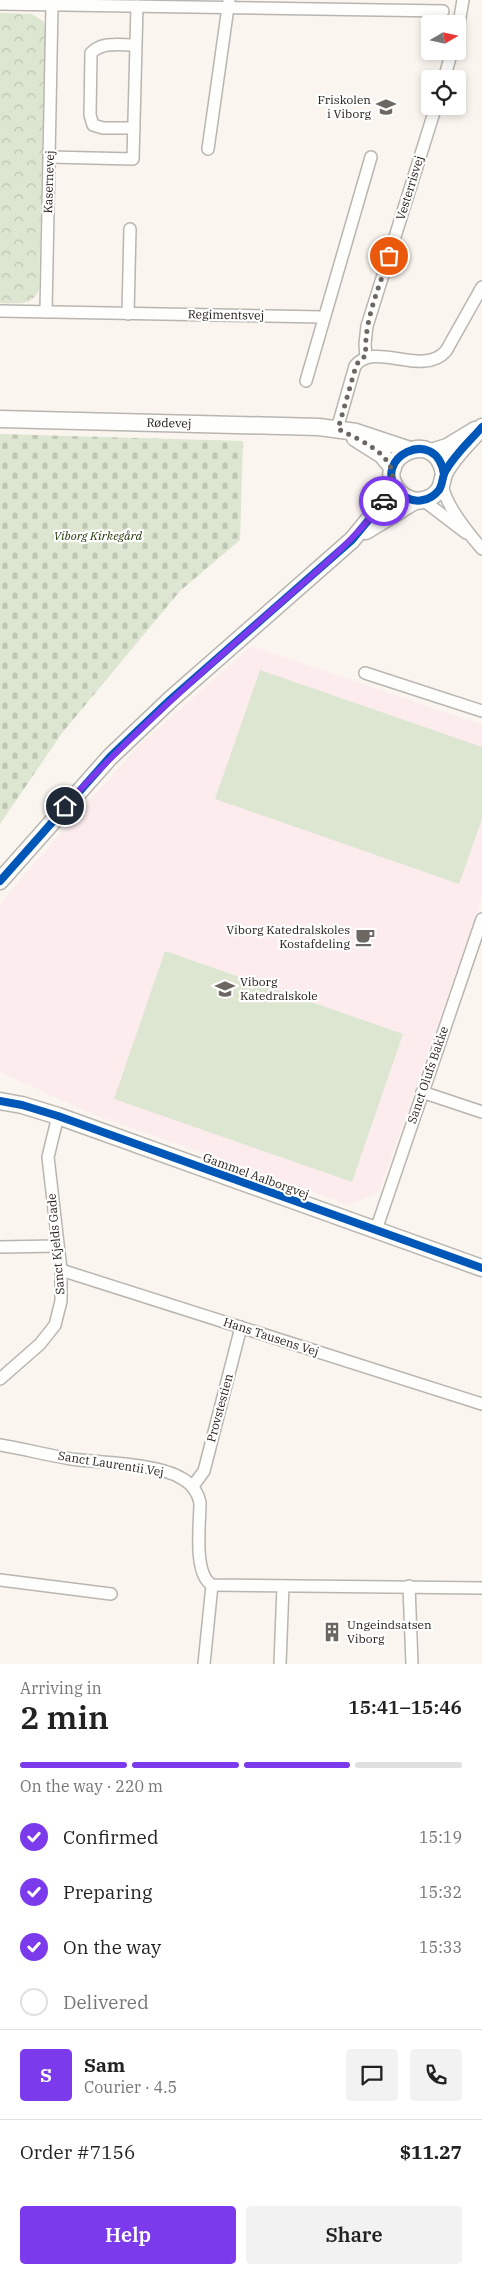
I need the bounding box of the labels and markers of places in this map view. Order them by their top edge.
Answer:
place label: Friskolen i Viborg [318,92,371,121]
school or university icon: Friskolen i Viborg [375,96,397,118]
pin [368,235,410,277]
pin [44,785,86,827]
place label: Viborg Katedralskoles Kostafdeling [226,922,350,951]
cafe icon: Viborg Katedralskoles Kostafdeling [354,926,376,948]
place label: Viborg Katedralskole [240,974,318,1003]
school or university icon: Viborg Katedralskole [214,978,236,1000]
place label: Ungeindsatsen Viborg [347,1617,432,1646]
building icon: Ungeindsatsen Viborg [321,1621,343,1643]

